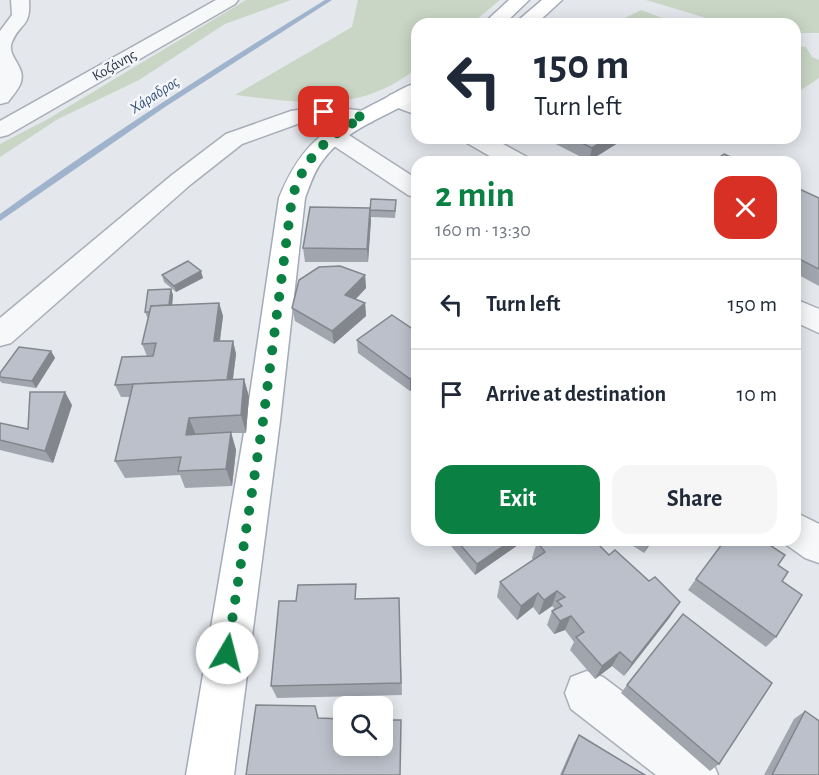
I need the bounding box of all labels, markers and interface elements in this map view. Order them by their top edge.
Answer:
icon: left [435,42,513,120]
text: 150 m [534,44,629,86]
street label: Κοζάνης [90,47,139,84]
water label: Χάραδρος [126,73,183,118]
pin [298,86,349,137]
text: Turn left [534,93,622,120]
icon: arrive [307,95,340,128]
button: close [714,176,777,239]
text: 2 min [435,177,515,213]
text: 160 m · 13:30 [435,220,531,240]
icon: left [435,288,468,321]
text: Turn left [486,293,560,315]
text: 150 m [727,293,777,315]
icon: arrive [435,378,468,411]
text: Arrive at destination [486,383,666,405]
text: 10 m [737,383,777,405]
button: Exit [435,465,600,534]
button: Share [612,465,777,534]
position arrow [195,621,259,685]
map controls [333,696,393,756]
button: search [333,696,393,756]

